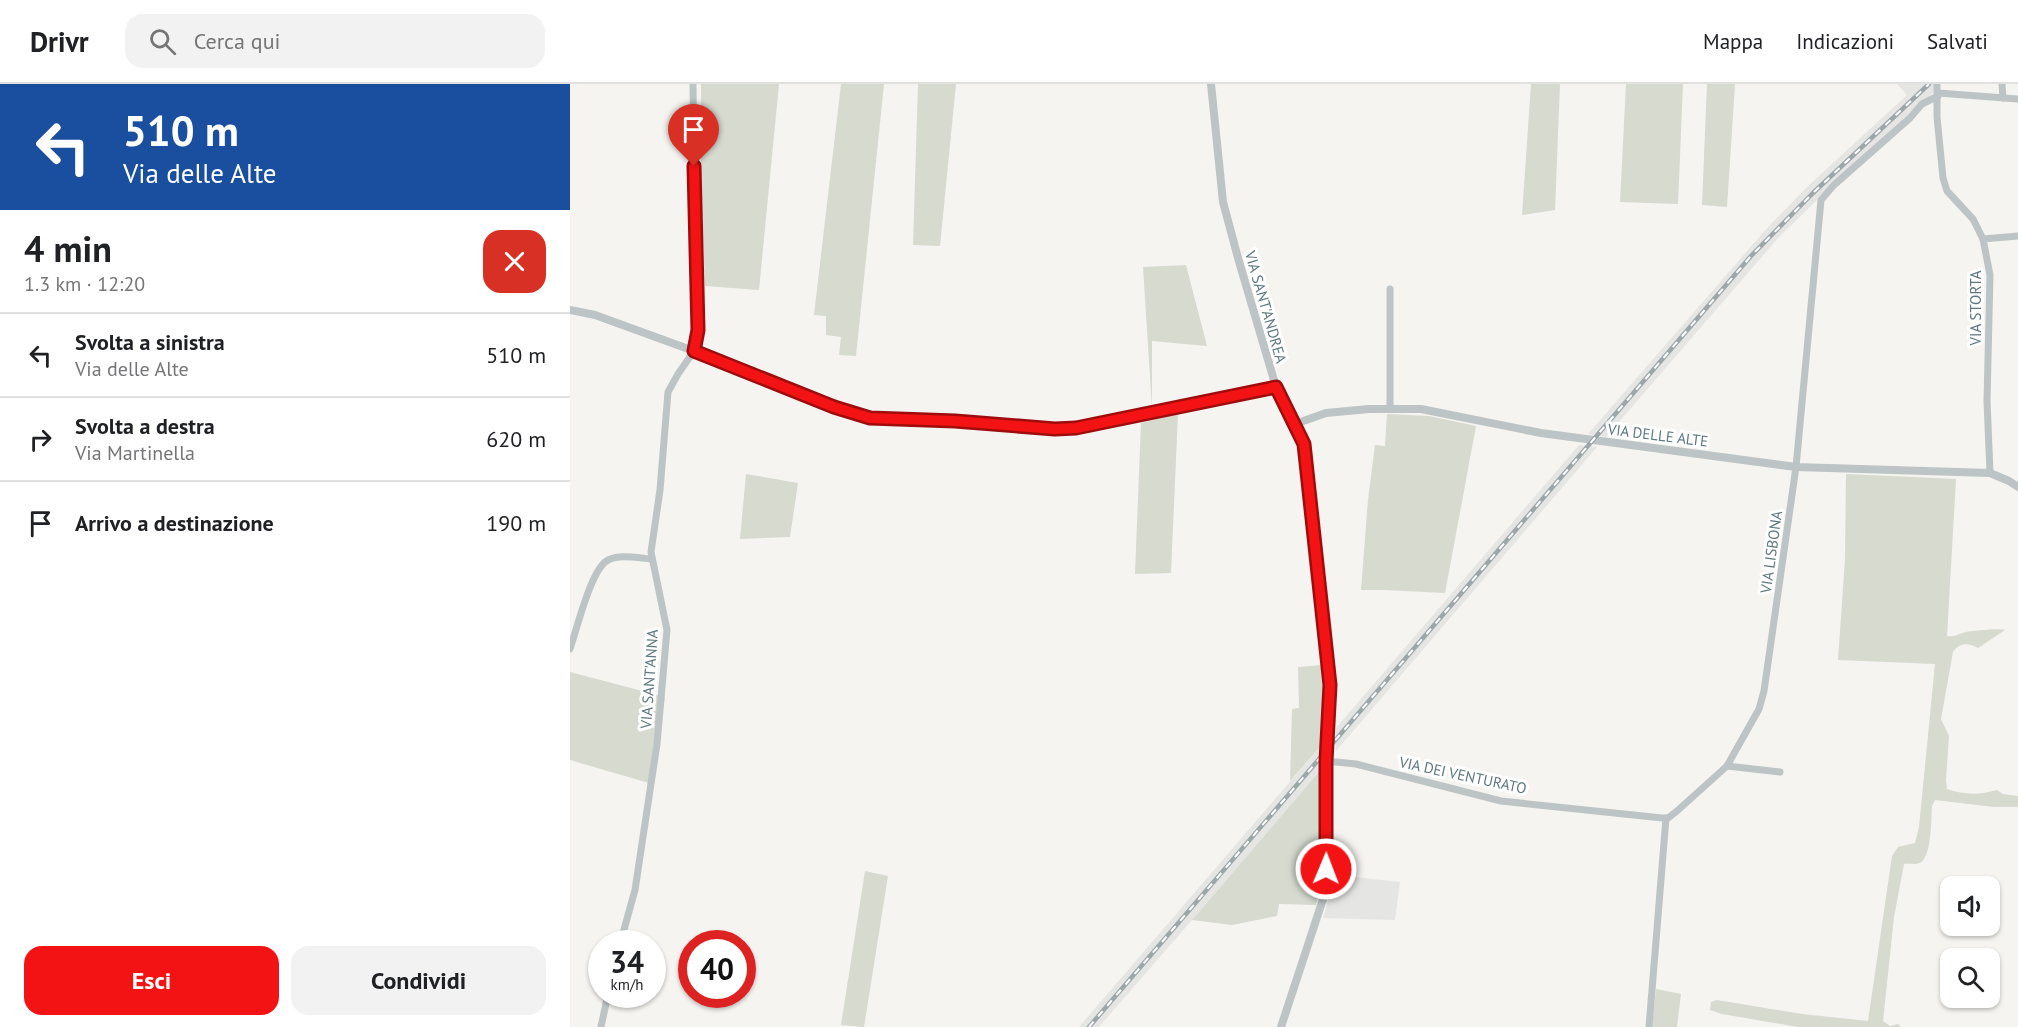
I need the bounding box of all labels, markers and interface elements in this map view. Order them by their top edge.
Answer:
search box [125,14,545,68]
text: Drivr [30,23,89,60]
icon: search [146,25,179,58]
text: Cerca qui [194,27,280,55]
text: Mappa [1703,28,1763,55]
text: Indicazioni [1796,28,1894,55]
text: Salvati [1927,28,1988,55]
text: 510 m [123,103,239,158]
pin [668,104,719,166]
icon: left [24,108,102,186]
icon: arrive [677,113,710,146]
text: Via delle Alte [123,156,277,190]
text: 4 min [24,225,112,272]
button: close [483,230,546,293]
street label: VIA SANT'ANDREA [1241,248,1291,366]
street label: VIA STORTA [1966,270,1985,347]
text: 1.3 km · 12:20 [24,271,145,297]
text: Svolta a sinistra [75,328,225,356]
icon: left [24,339,57,372]
text: 510 m [486,341,546,369]
text: Via delle Alte [75,356,189,382]
text: Svolta a destra [75,412,215,440]
street label: VIA DELLE ALTE [1606,419,1709,451]
icon: right [24,423,57,456]
text: 620 m [486,425,546,453]
text: Via Martinella [75,440,195,466]
icon: arrive [24,507,57,540]
text: Arrivo a destinazione [75,509,274,537]
text: 190 m [486,509,546,537]
street label: VIA LISBONA [1756,509,1786,595]
street label: VIA SANT'ANNA [636,629,662,730]
street label: VIA DEI VENTURATO [1397,752,1528,798]
position arrow [1294,837,1358,901]
map controls [1940,876,2000,1008]
button: sound [1940,876,2000,936]
speed limit sign: 40 [678,930,756,1008]
text: 34 [610,942,644,981]
button: Esci [24,946,279,1015]
button: Condividi [291,946,546,1015]
button: search [1940,948,2000,1008]
text: km/h [611,975,643,994]

